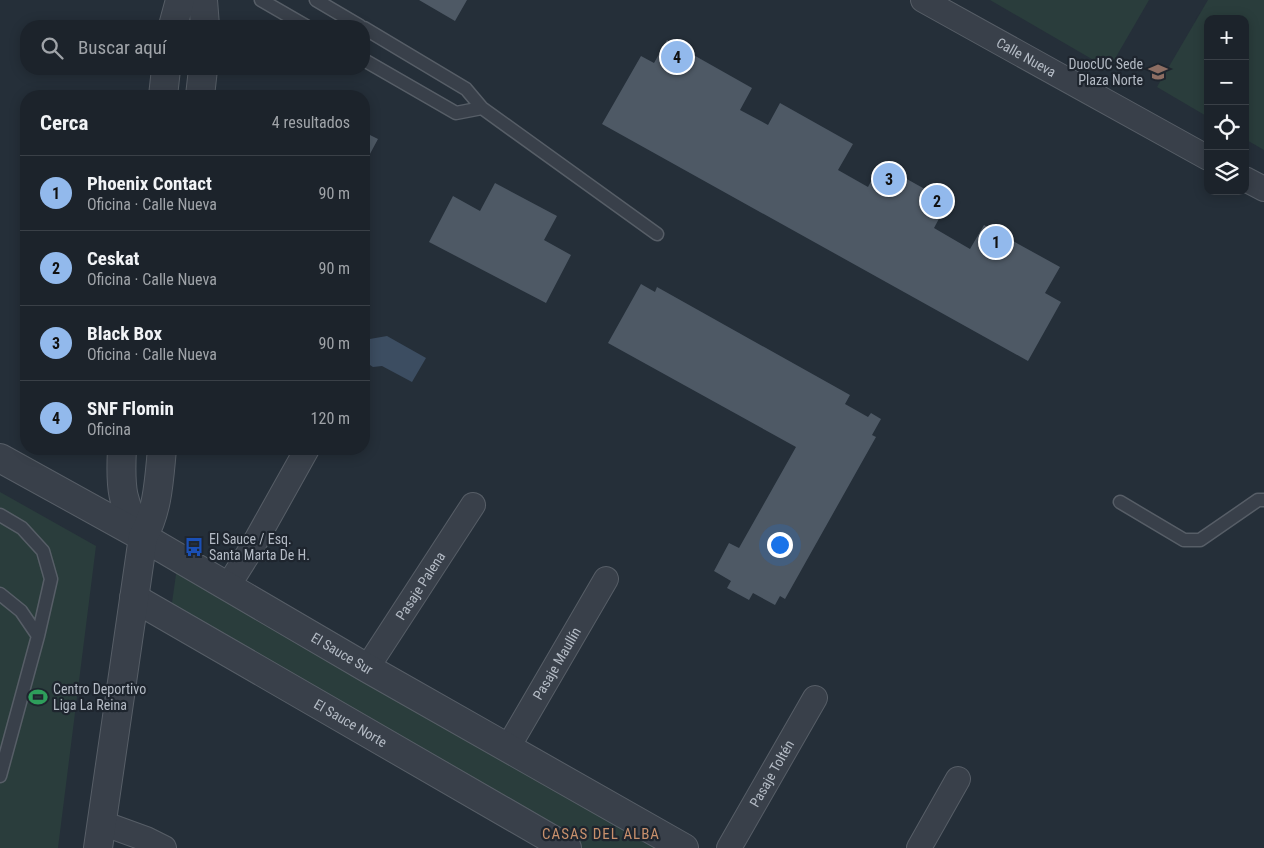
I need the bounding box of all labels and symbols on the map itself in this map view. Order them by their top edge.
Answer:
street label: Calle Nueva [994,34,1059,80]
pin: 4 [661,38,693,76]
place label: DuocUC Sede Plaza Norte [1068,56,1143,88]
school or university icon: DuocUC Sede Plaza Norte [1147,61,1169,83]
pin: 3 [873,160,905,198]
pin: 2 [921,182,953,220]
pin: 1 [980,223,1012,261]
place label: El Sauce / Esq. Santa Marta De H. [209,531,310,563]
your location [767,532,793,558]
bus stop icon: El Sauce / Esq. Santa Marta De H. [183,536,205,558]
street label: Pasaje Palena [392,549,448,623]
street label: Pasaje Maullín [530,624,584,702]
street label: El Sauce Sur [308,629,376,678]
place label: Centro Deportivo Liga La Reina [53,681,146,713]
sports icon: Centro Deportivo Liga La Reina [27,686,49,708]
street label: El Sauce Norte [311,696,390,751]
street label: Pasaje Toltén [746,737,797,810]
district label: CASAS DEL ALBA [542,825,660,843]

